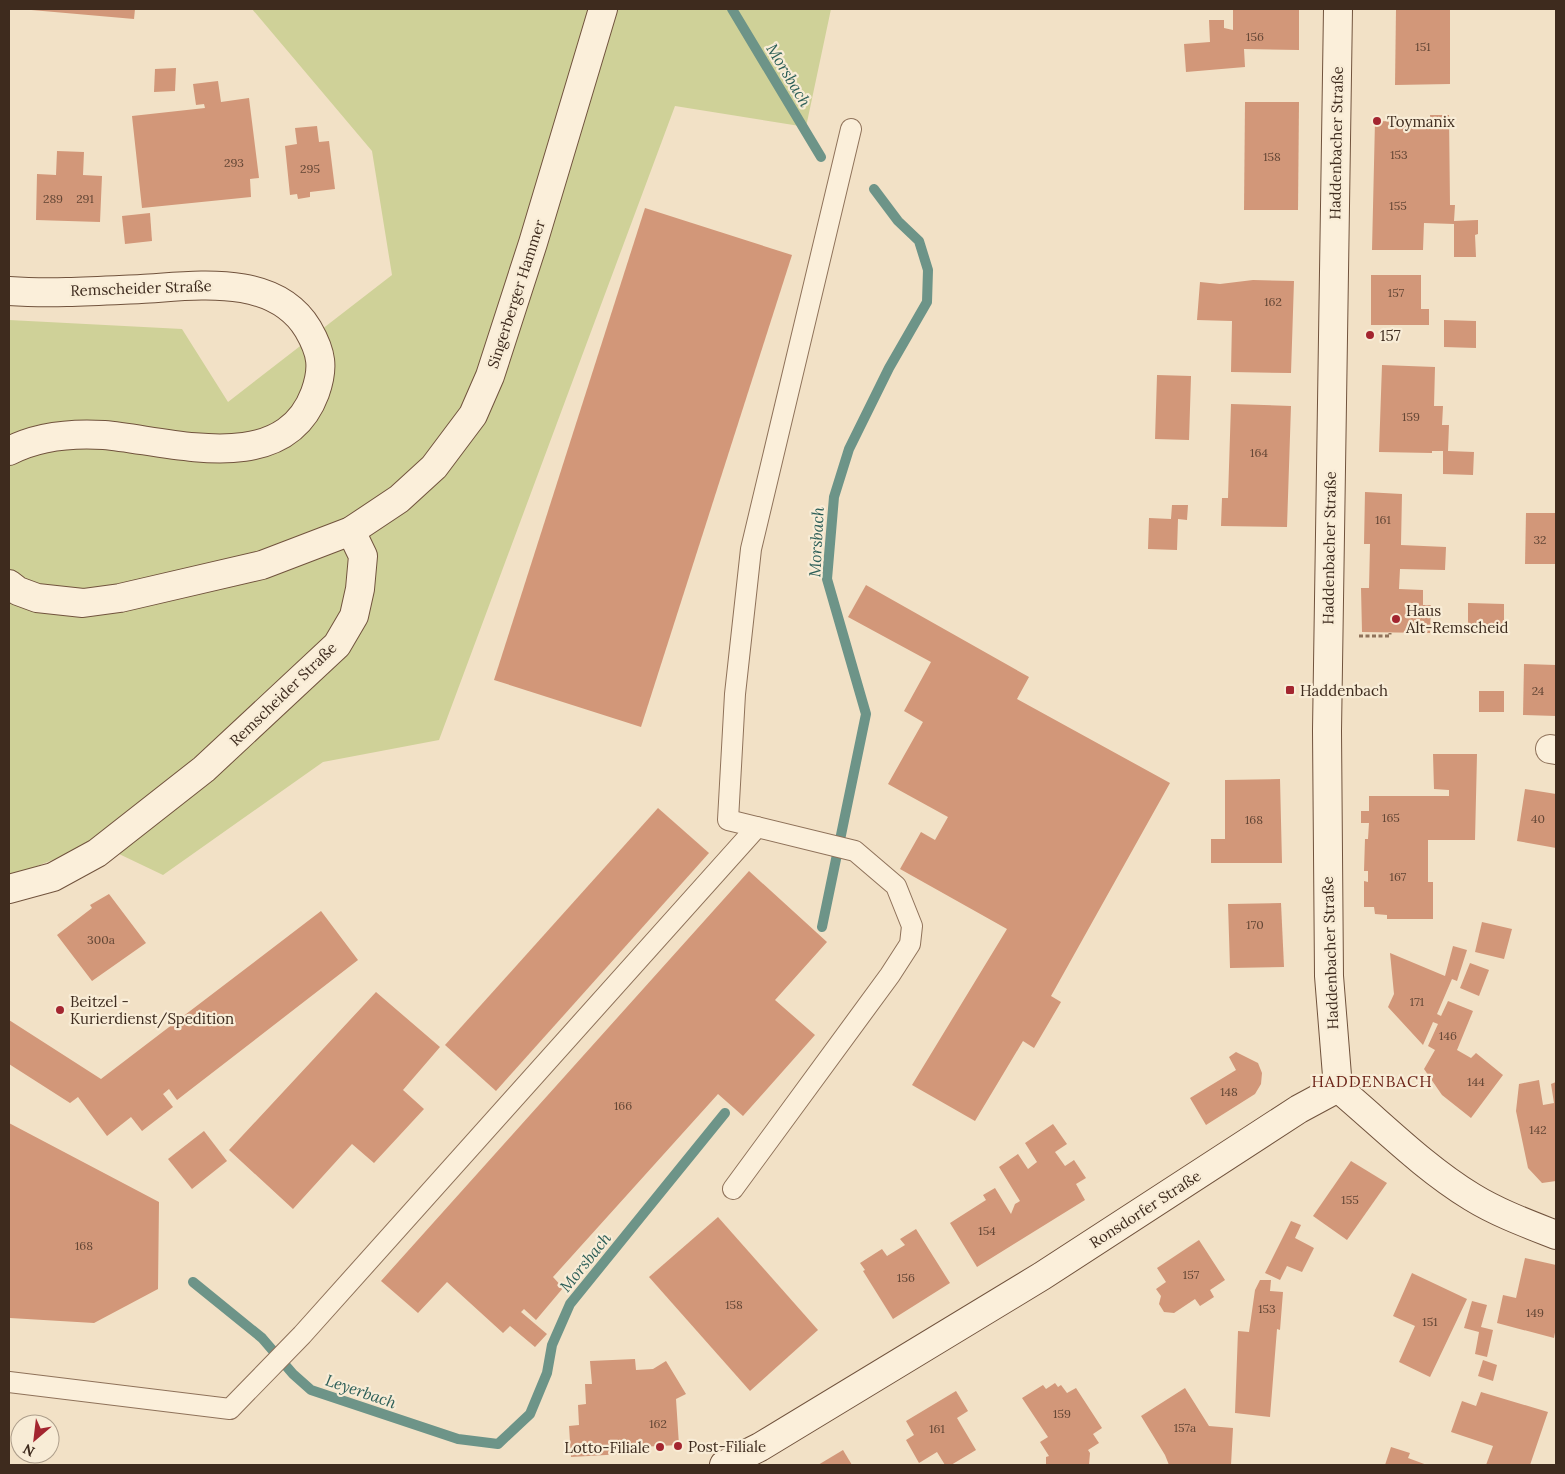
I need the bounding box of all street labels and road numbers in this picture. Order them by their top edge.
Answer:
street label: Haddenbacher Straße [1325,66,1347,220]
street label: Singerberger Hammer [483,217,549,371]
street label: Remscheider Straße [70,276,212,300]
street label: Haddenbacher Straße [1318,471,1340,625]
street label: Remscheider Straße [226,638,340,750]
street label: Haddenbacher Straße [1318,876,1342,1030]
street label: Ronsdorfer Straße [1086,1166,1204,1252]

